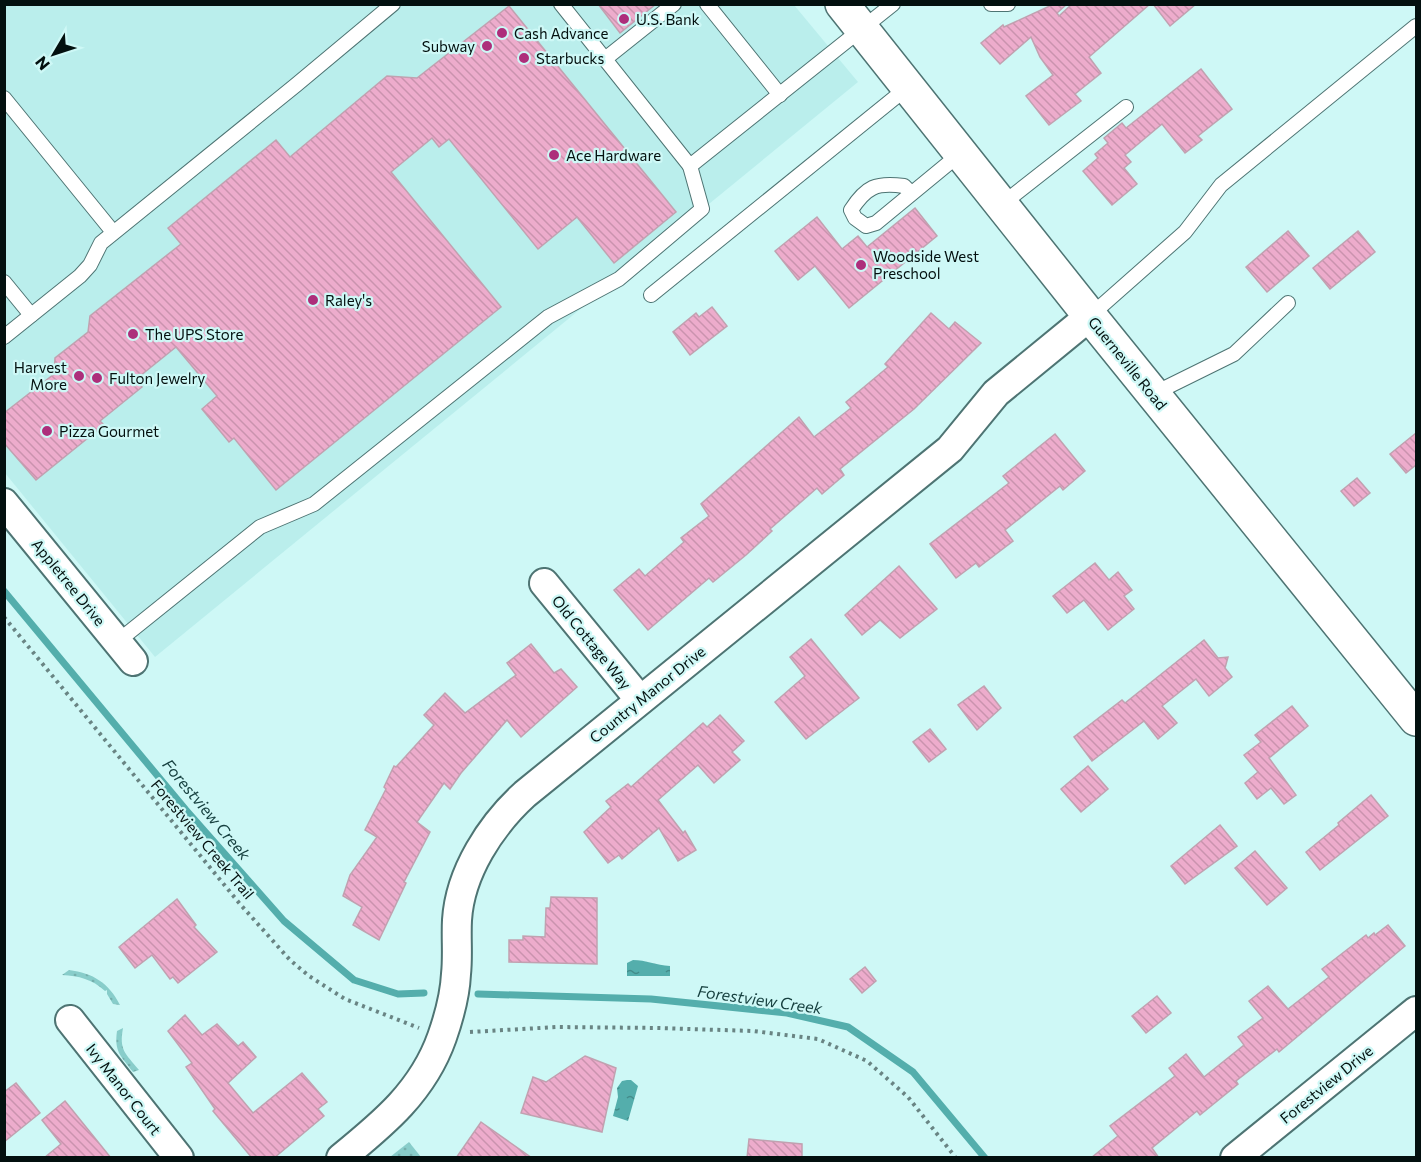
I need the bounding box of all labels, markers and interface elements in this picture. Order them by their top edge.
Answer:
place label: U.S. Bank [636,10,700,28]
marker: U.S. Bank [617,12,631,26]
north arrow [24,24,84,84]
place label: Cash Advance [514,24,608,42]
marker: Cash Advance [495,26,509,40]
place label: Subway [422,37,475,55]
marker: Subway [480,39,494,53]
place label: Starbucks [536,49,604,67]
marker: Starbucks [517,51,531,65]
text: N [31,53,53,74]
place label: Ace Hardware [566,146,661,164]
marker: Ace Hardware [547,148,561,162]
place label: Woodside West Preschool [873,247,979,282]
marker: Woodside West Preschool [854,258,868,272]
place label: Raley's [325,291,372,309]
marker: Raley's [306,293,320,307]
street label: Guerneville Road [1085,313,1171,413]
place label: The UPS Store [145,325,243,343]
marker: The UPS Store [126,327,140,341]
place label: Harvest More [14,358,67,393]
marker: Harvest More [72,369,86,383]
place label: Fulton Jewelry [109,369,206,387]
marker: Fulton Jewelry [90,371,104,385]
place label: Pizza Gourmet [59,422,159,440]
marker: Pizza Gourmet [40,424,54,438]
street label: Appletree Drive [28,535,110,629]
street label: Old Cottage Way [549,591,636,693]
street label: Country Manor Drive [585,642,709,746]
water label: Forestview Creek [159,755,255,864]
street label: Forestview Creek Trail [148,776,258,902]
water label: Forestview Creek [696,981,824,1017]
street label: Ivy Manor Court [83,1040,165,1138]
street label: Forestview Drive [1276,1041,1376,1127]

